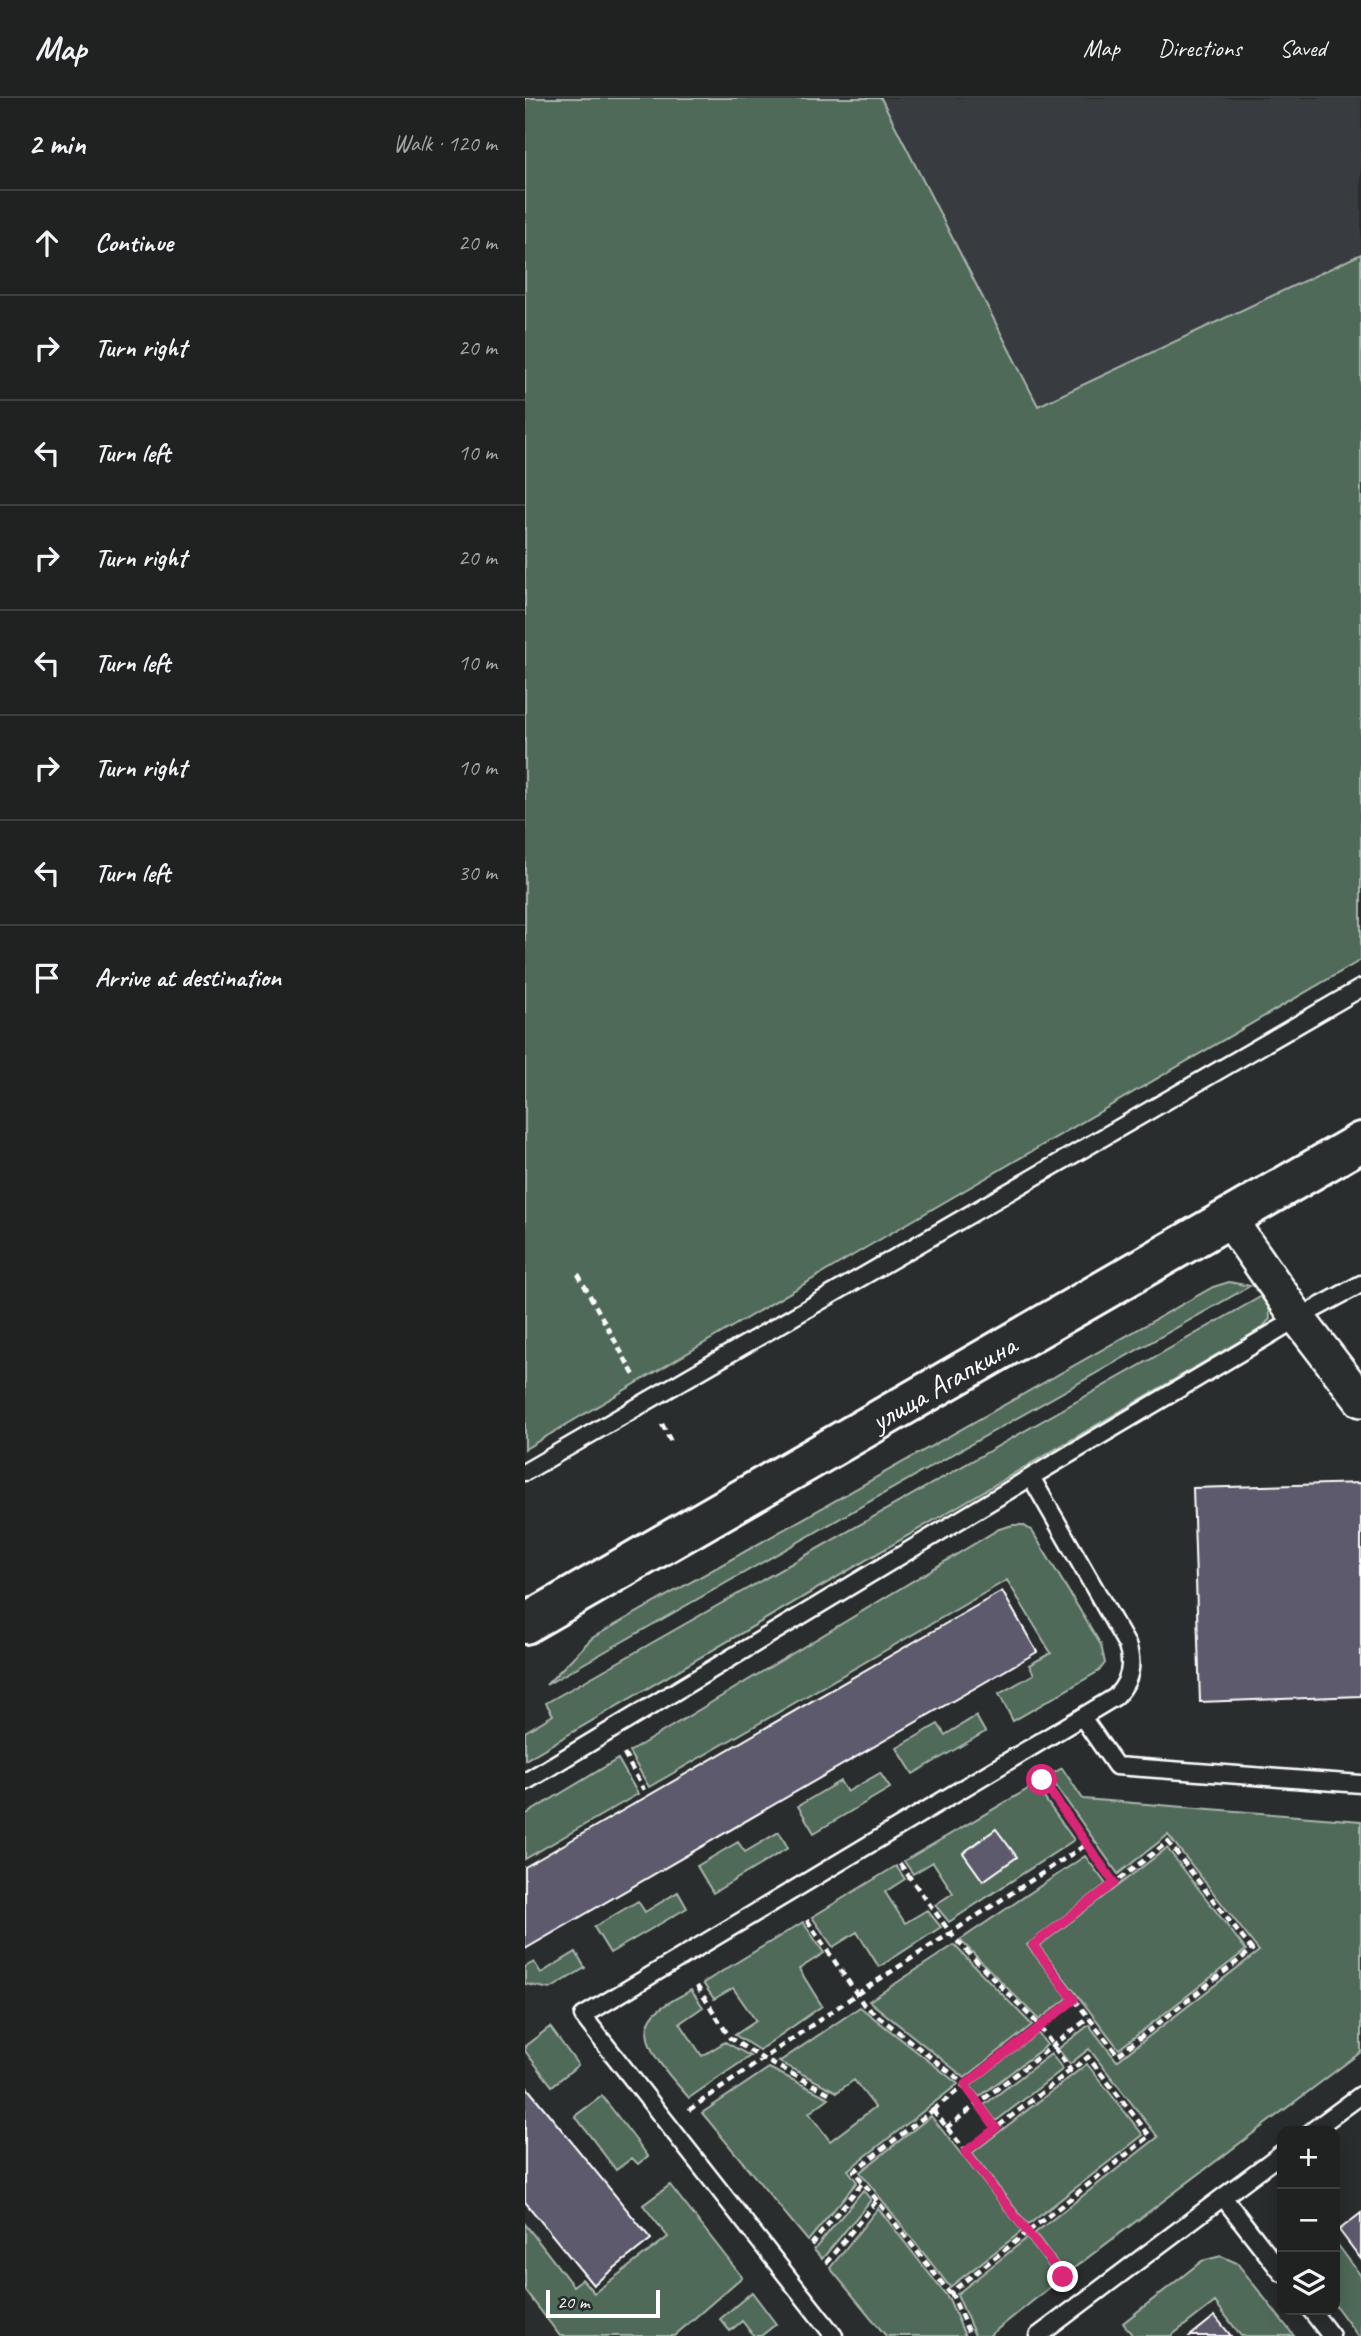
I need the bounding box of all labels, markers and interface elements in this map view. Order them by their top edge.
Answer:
text: Map [35,27,86,69]
text: Map [1083,33,1120,63]
text: Directions [1158,33,1241,63]
text: Saved [1279,33,1326,63]
text: 2 min [28,125,85,163]
text: Walk · 120 m [393,129,497,158]
icon: ahead [28,224,66,262]
text: Continue [95,226,173,259]
text: 20 m [458,228,497,257]
icon: right [28,329,66,367]
text: Turn right [95,331,186,364]
text: 20 m [458,333,497,362]
icon: left [28,434,66,472]
text: Turn left [95,436,170,469]
text: 10 m [458,438,497,467]
icon: right [28,539,66,577]
text: Turn right [95,541,186,574]
text: 20 m [458,543,497,572]
icon: left [28,644,66,682]
text: Turn left [95,646,170,679]
text: 10 m [458,648,497,677]
icon: right [28,749,66,787]
text: Turn right [95,751,186,784]
text: 10 m [458,753,497,782]
icon: left [28,854,66,892]
text: Turn left [95,856,170,889]
text: 30 m [458,858,497,887]
icon: arrive [28,959,66,997]
text: Arrive at destination [95,961,281,994]
street label: улица Агапкина [862,1325,1025,1441]
route start [1026,1764,1057,1795]
map controls [1277,2126,1340,2315]
button: + [1277,2126,1340,2189]
button: − [1277,2189,1340,2252]
button: layers [1277,2252,1340,2315]
route end [1047,2261,1078,2292]
scale bar [546,2287,660,2319]
text: 20 m [557,2290,589,2314]

